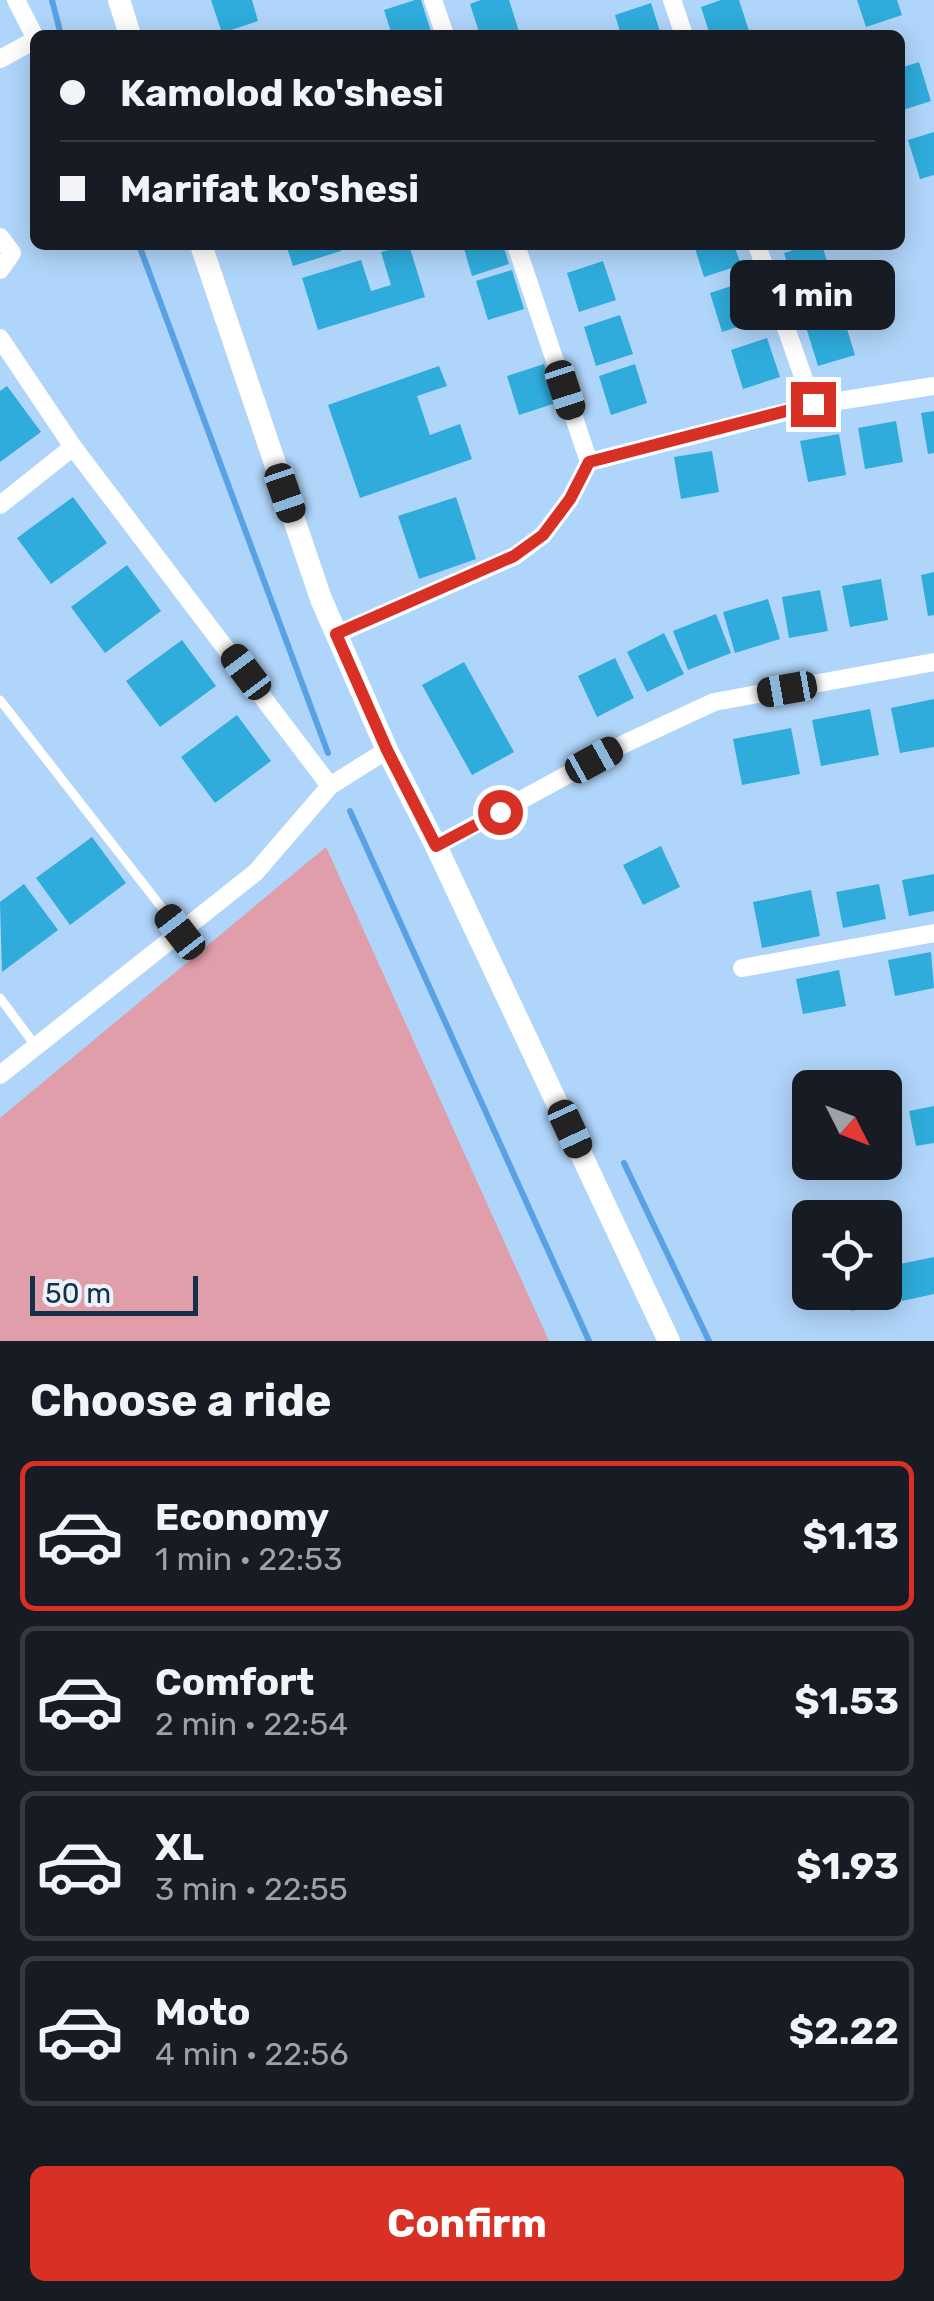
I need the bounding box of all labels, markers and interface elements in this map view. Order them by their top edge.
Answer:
text: Kamolod ko'shesi [120,70,444,116]
text: Marifat ko'shesi [120,166,419,212]
callout: 1 min [730,259,896,329]
text: 1 min [772,276,853,314]
car [541,357,589,423]
route end [791,382,836,427]
car [261,460,309,526]
car [216,639,276,705]
car [755,669,819,709]
car [560,732,628,788]
route start [478,790,523,835]
car [150,899,210,965]
north arrow [792,1070,902,1180]
map controls [792,1070,902,1310]
car [544,1095,596,1163]
button: locate [792,1200,902,1310]
scale bar [30,1271,198,1316]
text: 50 m [45,1277,111,1310]
text: Choose a ride [30,1374,332,1427]
icon: car [35,1491,125,1581]
text: Economy [155,1494,329,1540]
text: $1.13 [802,1513,899,1559]
text: 1 min · 22:53 [155,1540,342,1578]
icon: car [35,1656,125,1746]
text: Comfort [155,1659,314,1705]
text: $1.53 [794,1678,899,1724]
text: 2 min · 22:54 [155,1705,348,1743]
icon: car [35,1821,125,1911]
text: XL [155,1824,204,1870]
text: $1.93 [796,1843,899,1889]
text: 3 min · 22:55 [155,1870,348,1908]
icon: car [35,1986,125,2076]
text: Moto [155,1989,251,2035]
text: $2.22 [789,2008,899,2054]
text: 4 min · 22:56 [155,2035,349,2073]
button: Confirm [30,2166,904,2281]

